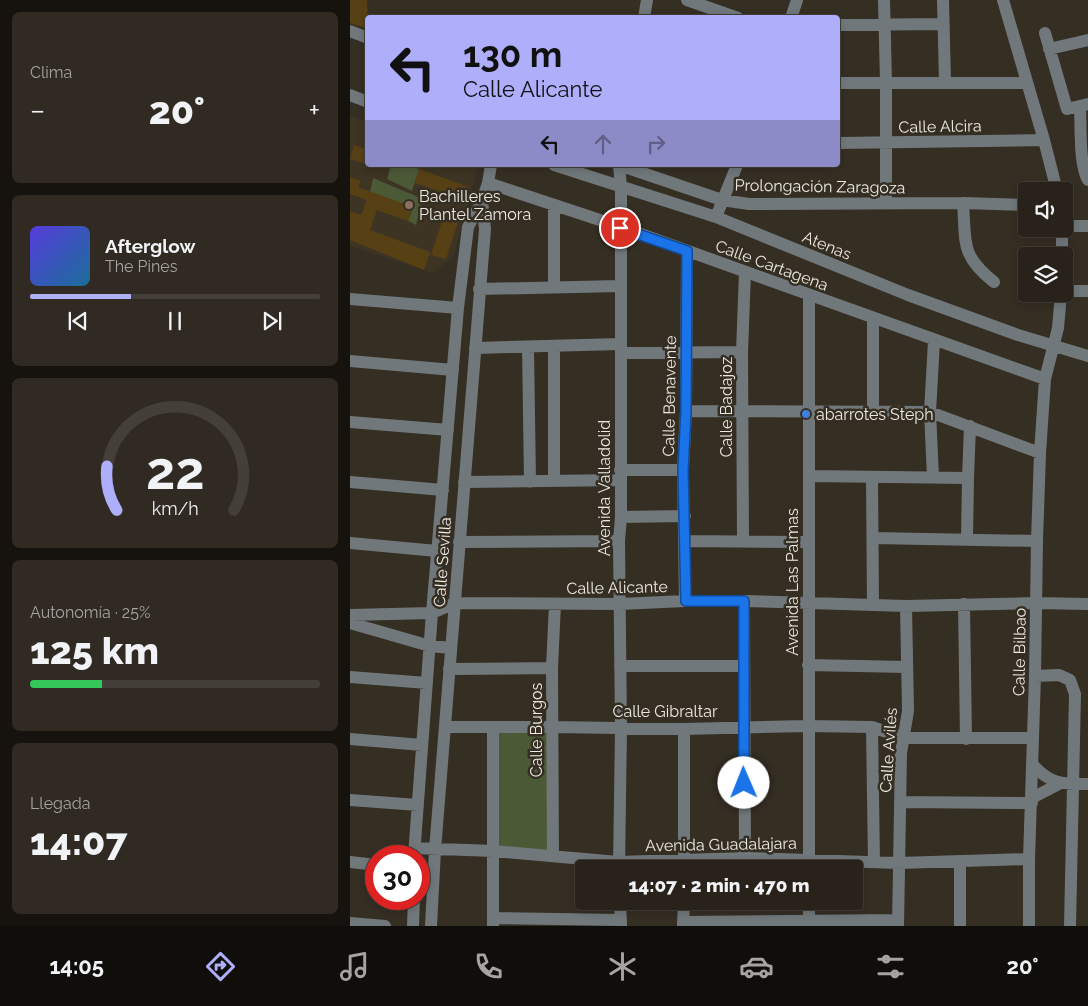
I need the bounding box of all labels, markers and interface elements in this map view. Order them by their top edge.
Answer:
text: 130 m [463,34,562,75]
icon: left [380,35,445,100]
text: Clima [30,63,72,82]
text: Calle Alicante [463,76,602,102]
text: 20° [149,88,205,133]
text: − [30,94,45,127]
text: + [308,94,320,127]
street label: Calle Alcira [898,116,982,137]
icon: left [536,130,564,158]
icon: ahead [589,130,617,158]
icon: right [642,130,670,158]
street label: Prolongación Zaragoza [734,176,906,197]
map controls [1018,182,1073,302]
button: sound [1018,182,1073,237]
place label: Bachilleres Plantel Zamora [419,187,531,224]
marker: Bachilleres Plantel Zamora [403,199,415,211]
pin [599,207,641,249]
icon: arrive [606,214,634,242]
street label: Atenas [800,227,854,264]
text: Afterglow [105,235,195,257]
street label: Calle Cartagena [713,236,831,295]
button: layers [1018,247,1073,302]
text: The Pines [105,257,177,276]
icon: previous [64,307,92,335]
icon: pause [161,307,189,335]
icon: next [258,307,286,335]
street label: Calle Benavente [659,335,680,457]
street label: Calle Badajoz [717,357,736,457]
place label: abarrotes Steph [816,405,934,424]
marker: abarrotes Steph [800,408,812,420]
street label: Avenida Valladolid [595,420,614,556]
text: 22 [146,440,204,501]
text: km/h [151,498,199,519]
street label: Avenida Las Palmas [783,508,802,656]
street label: Calle Sevilla [430,516,455,608]
street label: Calle Alicante [566,577,668,598]
text: Autonomía · 25% [30,603,150,622]
street label: Calle Bilbao [1009,608,1030,696]
text: 125 km [30,628,159,673]
street label: Calle Burgos [527,682,546,777]
street label: Calle Gibraltar [612,702,718,721]
street label: Calle Avilés [876,707,901,793]
position arrow [717,756,769,808]
text: Llegada [30,794,90,813]
text: 14:07 [30,819,127,864]
street label: Avenida Guadalajara [645,834,797,855]
speed limit sign: 30 [365,845,430,910]
text: 14:07 · 2 min · 470 m [628,874,810,896]
icon: directions [203,949,238,984]
icon: music [337,949,372,984]
icon: phone [471,949,506,984]
icon: climate [605,949,640,984]
icon: car [739,949,774,984]
icon: filters [873,949,908,984]
text: 14:05 [49,953,104,979]
text: 20° [1007,953,1038,979]

